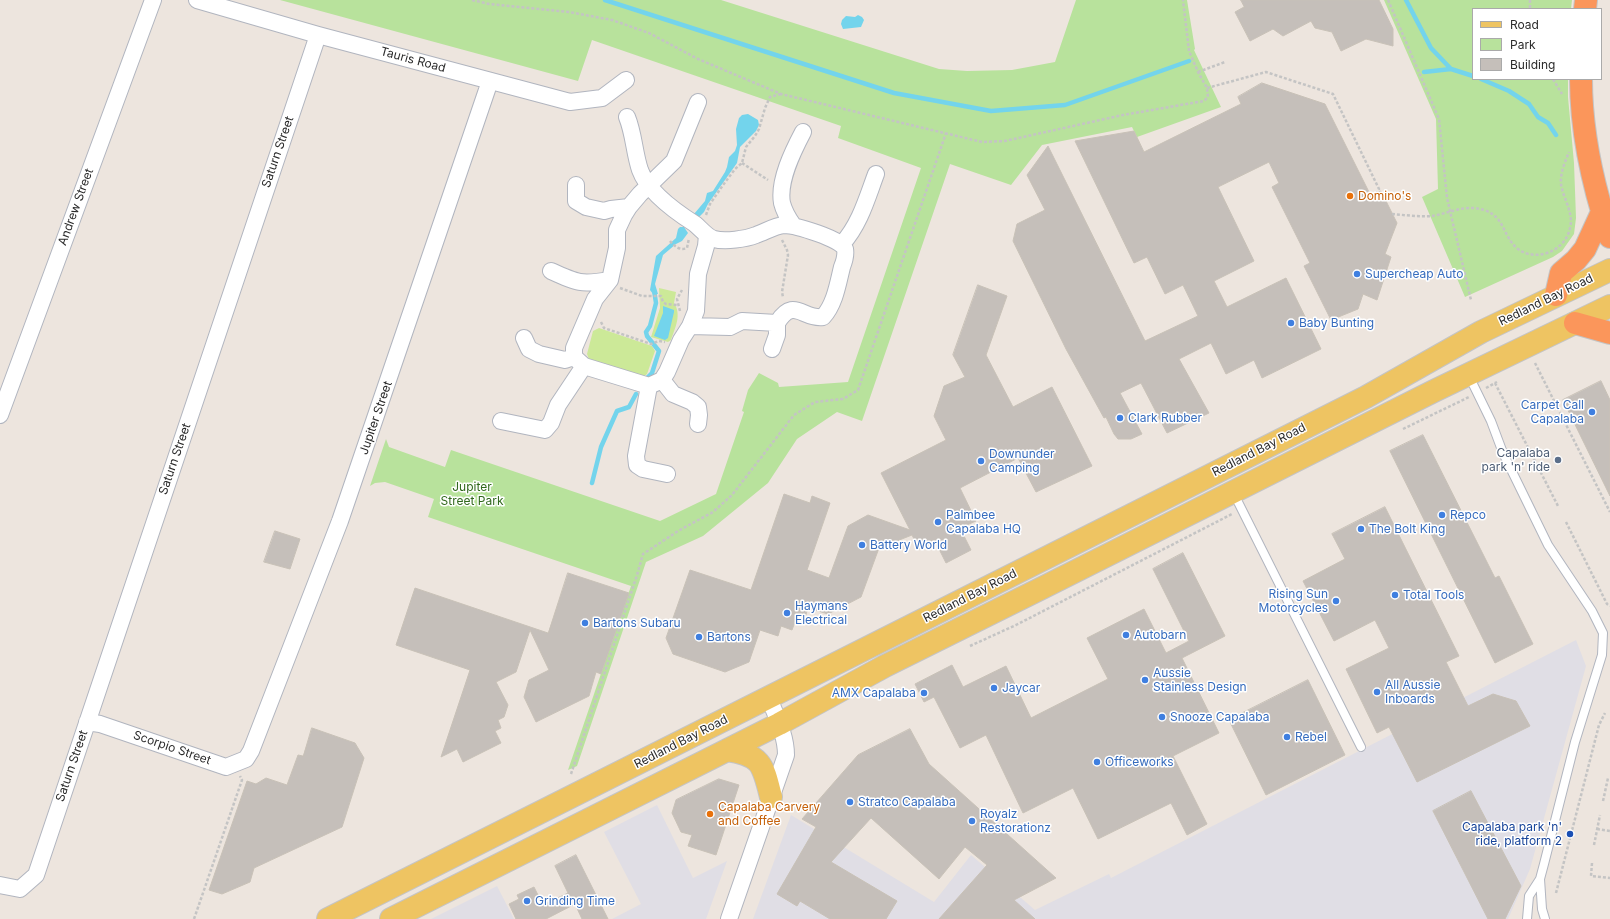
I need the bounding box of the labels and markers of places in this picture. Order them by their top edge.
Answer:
place label: Domino's [1358,189,1411,203]
marker: Domino's [1345,191,1355,201]
place label: Supercheap Auto [1365,267,1463,281]
marker: Supercheap Auto [1352,269,1362,279]
place label: Baby Bunting [1299,316,1374,330]
marker: Baby Bunting [1286,318,1296,328]
place label: Carpet Call Capalaba [1521,398,1584,426]
marker: Carpet Call Capalaba [1587,407,1597,417]
place label: Clark Rubber [1128,411,1202,425]
marker: Clark Rubber [1115,413,1125,423]
place label: Capalaba park 'n' ride [1482,446,1550,474]
place label: Downunder Camping [989,447,1055,475]
marker: Capalaba park 'n' ride [1553,455,1563,465]
marker: Downunder Camping [976,456,986,466]
place label: Palmbee Capalaba HQ [946,508,1021,536]
place label: Repco [1450,508,1486,522]
marker: Repco [1437,510,1447,520]
marker: Palmbee Capalaba HQ [933,517,943,527]
place label: The Bolt King [1369,522,1445,536]
marker: The Bolt King [1356,524,1366,534]
place label: Battery World [870,538,947,552]
marker: Battery World [857,540,867,550]
place label: Rising Sun Motorcycles [1258,587,1328,615]
place label: Total Tools [1403,588,1464,602]
marker: Total Tools [1390,590,1400,600]
marker: Rising Sun Motorcycles [1331,596,1341,606]
place label: Haymans Electrical [795,599,848,627]
marker: Haymans Electrical [782,608,792,618]
place label: Bartons Subaru [593,616,681,630]
marker: Bartons Subaru [580,618,590,628]
place label: Autobarn [1134,628,1186,642]
place label: Bartons [707,630,751,644]
marker: Autobarn [1121,630,1131,640]
marker: Bartons [694,632,704,642]
place label: Aussie Stainless Design [1153,666,1247,694]
marker: Aussie Stainless Design [1140,675,1150,685]
place label: All Aussie Inboards [1385,678,1440,706]
place label: Jaycar [1002,681,1040,695]
marker: Jaycar [989,683,999,693]
place label: AMX Capalaba [832,686,916,700]
marker: All Aussie Inboards [1372,687,1382,697]
marker: AMX Capalaba [919,688,929,698]
place label: Snooze Capalaba [1170,710,1269,724]
marker: Snooze Capalaba [1157,712,1167,722]
place label: Rebel [1295,730,1327,744]
marker: Rebel [1282,732,1292,742]
place label: Officeworks [1105,755,1174,769]
marker: Officeworks [1092,757,1102,767]
place label: Stratco Capalaba [858,795,956,809]
marker: Stratco Capalaba [845,797,855,807]
place label: Capalaba Carvery and Coffee [718,800,820,828]
place label: Royalz Restorationz [980,807,1051,835]
marker: Capalaba Carvery and Coffee [705,809,715,819]
marker: Royalz Restorationz [967,816,977,826]
place label: Capalaba park 'n' ride, platform 2 [1462,820,1562,848]
marker: Capalaba park 'n' ride, platform 2 [1565,829,1575,839]
place label: Grinding Time [535,894,615,908]
marker: Grinding Time [522,896,532,906]

